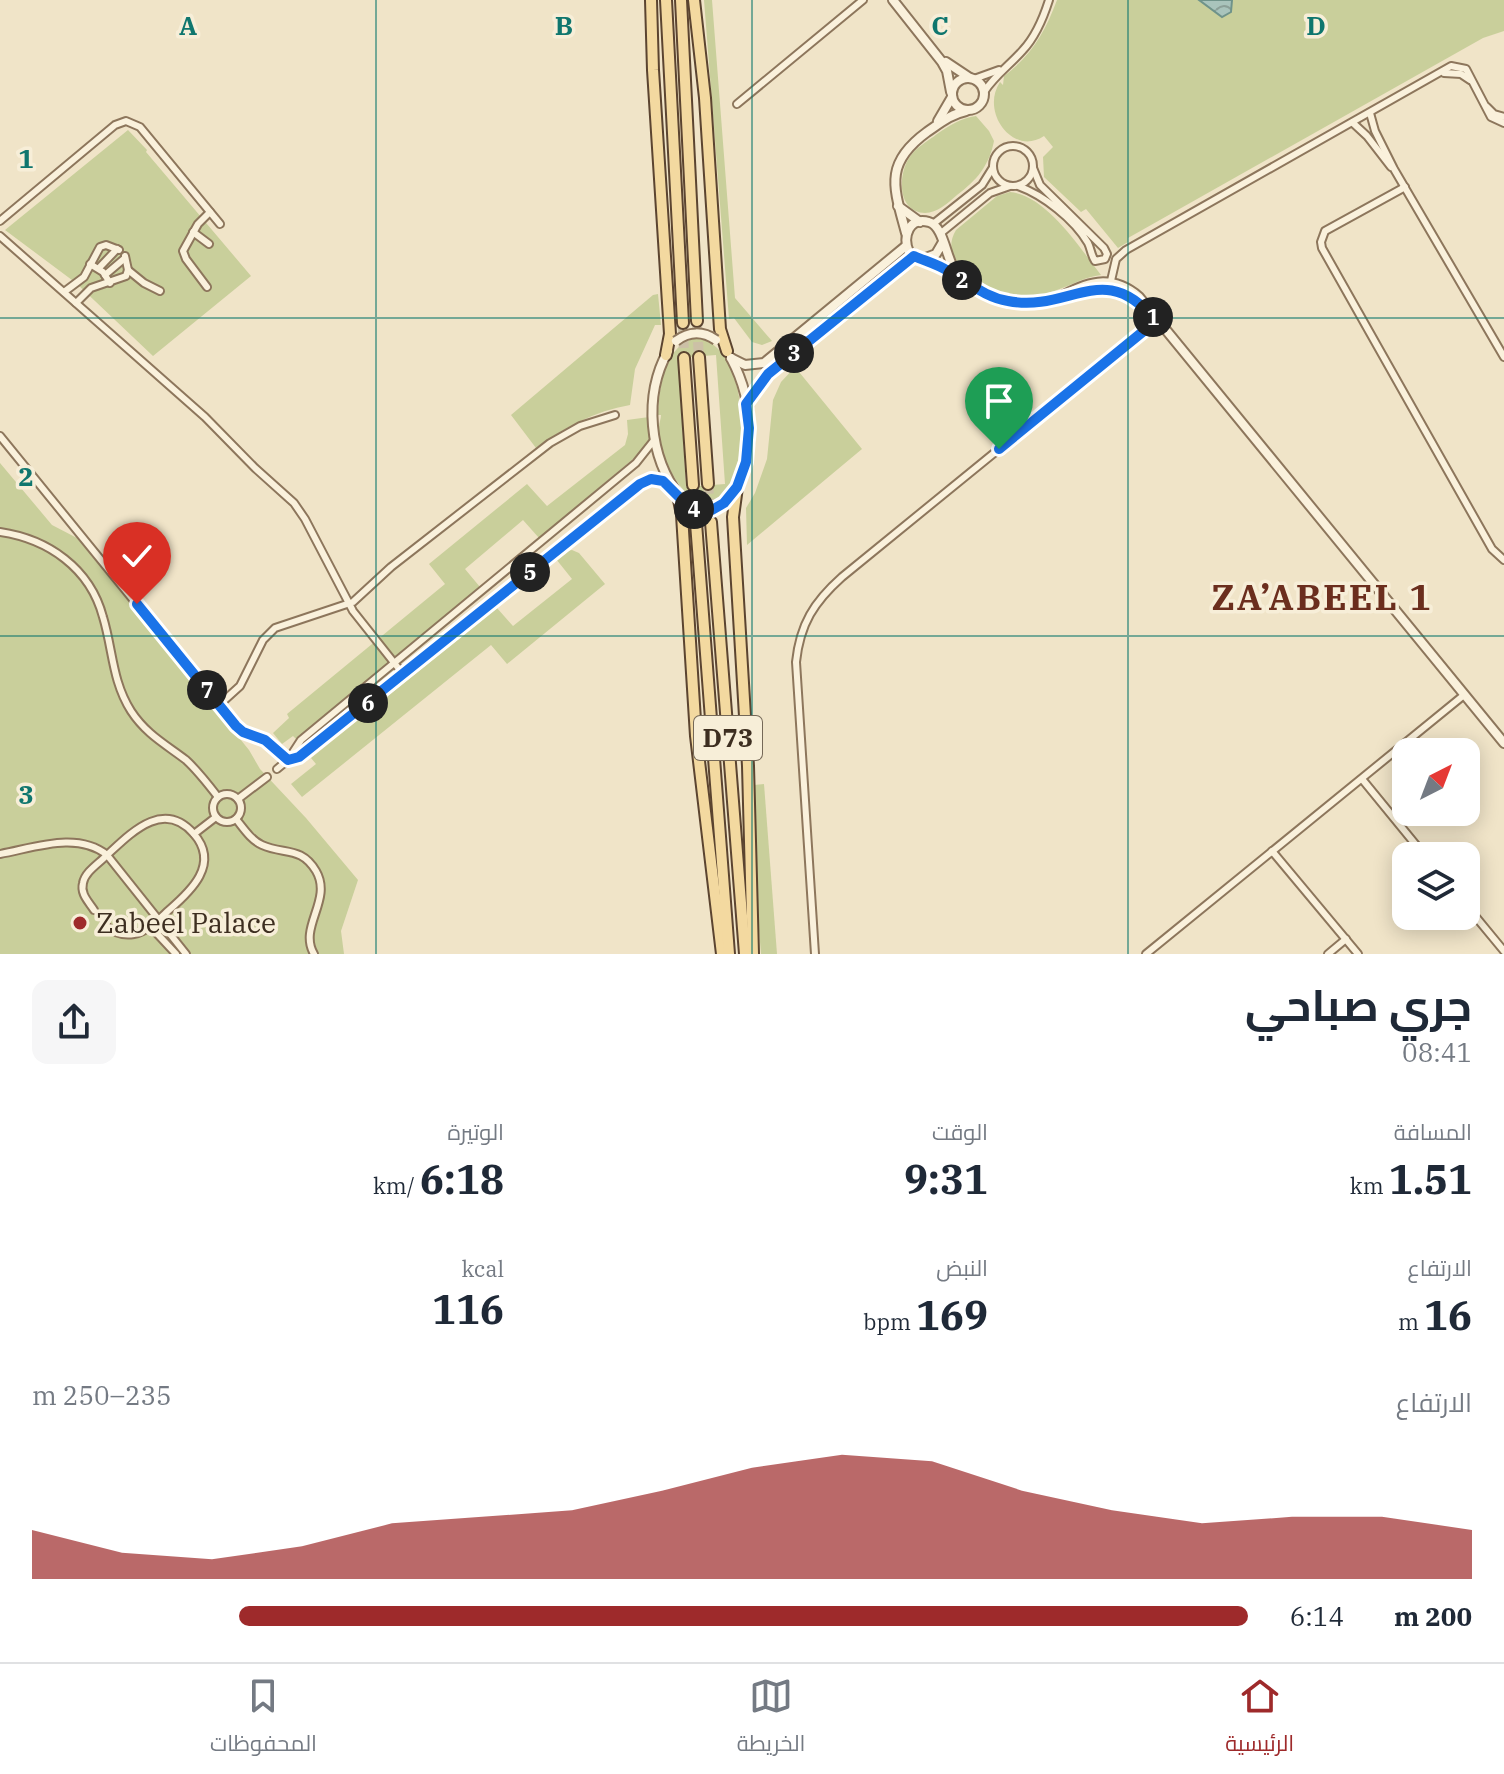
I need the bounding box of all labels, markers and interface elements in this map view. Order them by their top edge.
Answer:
text: A [179,8,197,42]
text: B [555,8,573,42]
text: C [931,8,949,42]
text: D [1306,8,1326,42]
text: 1 [18,141,34,175]
pin: 2 [942,260,982,300]
text: 2 [955,265,969,294]
pin: 1 [1133,297,1173,337]
text: 1 [1146,302,1160,331]
pin: 3 [774,333,814,373]
text: 3 [787,338,801,367]
pin [965,367,1033,449]
icon: arrive [977,379,1021,423]
text: 2 [18,459,34,493]
pin: 4 [674,489,714,529]
text: 4 [687,494,701,523]
pin [103,522,171,604]
icon: check [115,534,159,578]
pin: 5 [510,552,550,592]
text: 5 [523,557,537,586]
district label: ZA’ABEEL 1 [1211,573,1433,620]
pin: 7 [187,670,227,710]
text: 7 [200,675,214,704]
pin: 6 [348,683,388,723]
text: 6 [361,688,375,717]
road number: D73 [694,716,762,760]
north arrow [1392,738,1480,826]
map controls [1392,738,1480,930]
text: 3 [18,777,34,811]
button: layers [1392,842,1480,930]
place label: Zabeel Palace [96,904,276,941]
marker: Zabeel Palace [71,914,89,932]
text: جري صباحي [1245,976,1472,1033]
button: share [32,980,116,1064]
text: 08:41 [1402,1035,1472,1069]
text: الوتيرة [448,1117,504,1146]
text: الوقت [932,1117,988,1146]
text: المسافة [1394,1117,1472,1146]
text: 6:18 [420,1153,504,1205]
text: 9:31 [904,1153,988,1205]
text: 1.51 [1389,1153,1472,1205]
text: /km [373,1171,420,1200]
text: km [1350,1171,1389,1200]
text: النبض [936,1253,988,1282]
text: الارتفاع [1408,1253,1472,1282]
text: kcal [462,1254,504,1283]
text: 116 [432,1283,504,1335]
text: 169 [916,1289,988,1341]
text: 16 [1424,1289,1472,1341]
text: bpm [863,1307,916,1336]
text: m [1398,1307,1424,1336]
text: 235–250 m [32,1378,172,1412]
text: الارتفاع [1396,1385,1472,1419]
text: 6:14 [1290,1599,1344,1633]
text: 200 m [1394,1599,1472,1633]
tab: المحفوظات [210,1674,317,1764]
tab: الخريطة [737,1674,805,1764]
tab: الرئيسية [1225,1674,1294,1764]

